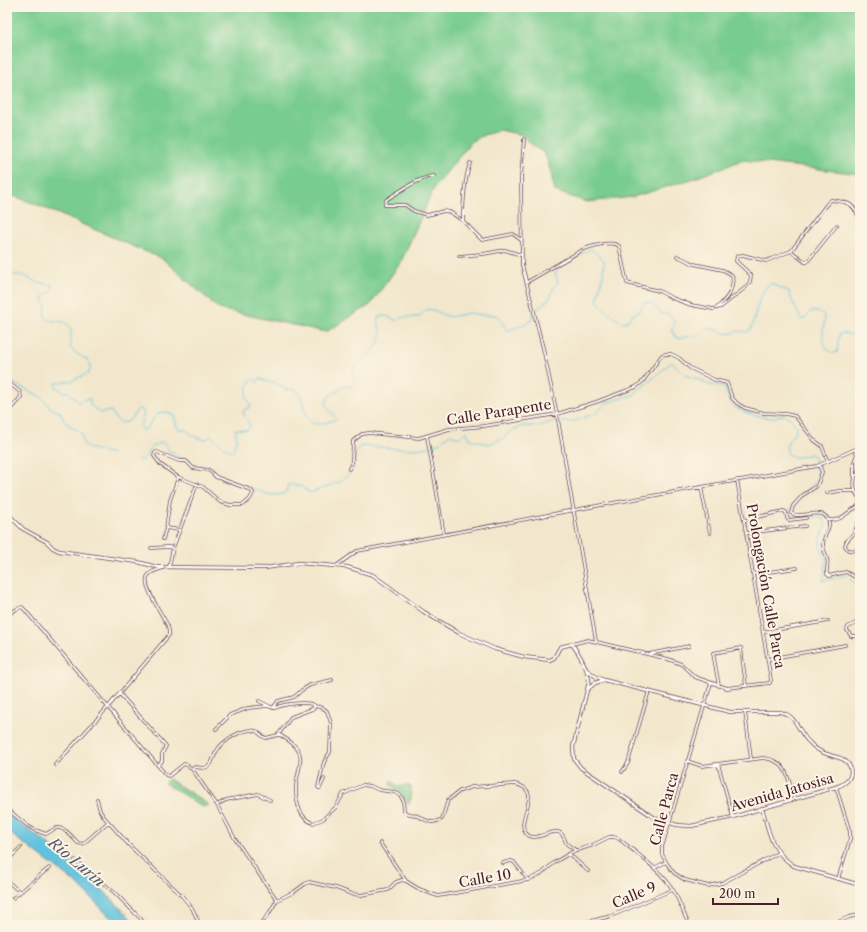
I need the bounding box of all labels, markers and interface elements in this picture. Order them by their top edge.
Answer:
street label: Calle Parapente [445,395,553,429]
street label: Prolongación Calle Parca [743,502,790,671]
street label: Avenida Jatosisa [727,768,836,816]
street label: Calle Parca [646,770,683,848]
water label: Río Lurín [44,832,109,891]
street label: Calle 10 [457,865,513,891]
street label: Calle 9 [609,878,659,912]
scale bar [713,880,778,906]
text: 200 m [719,886,756,901]

